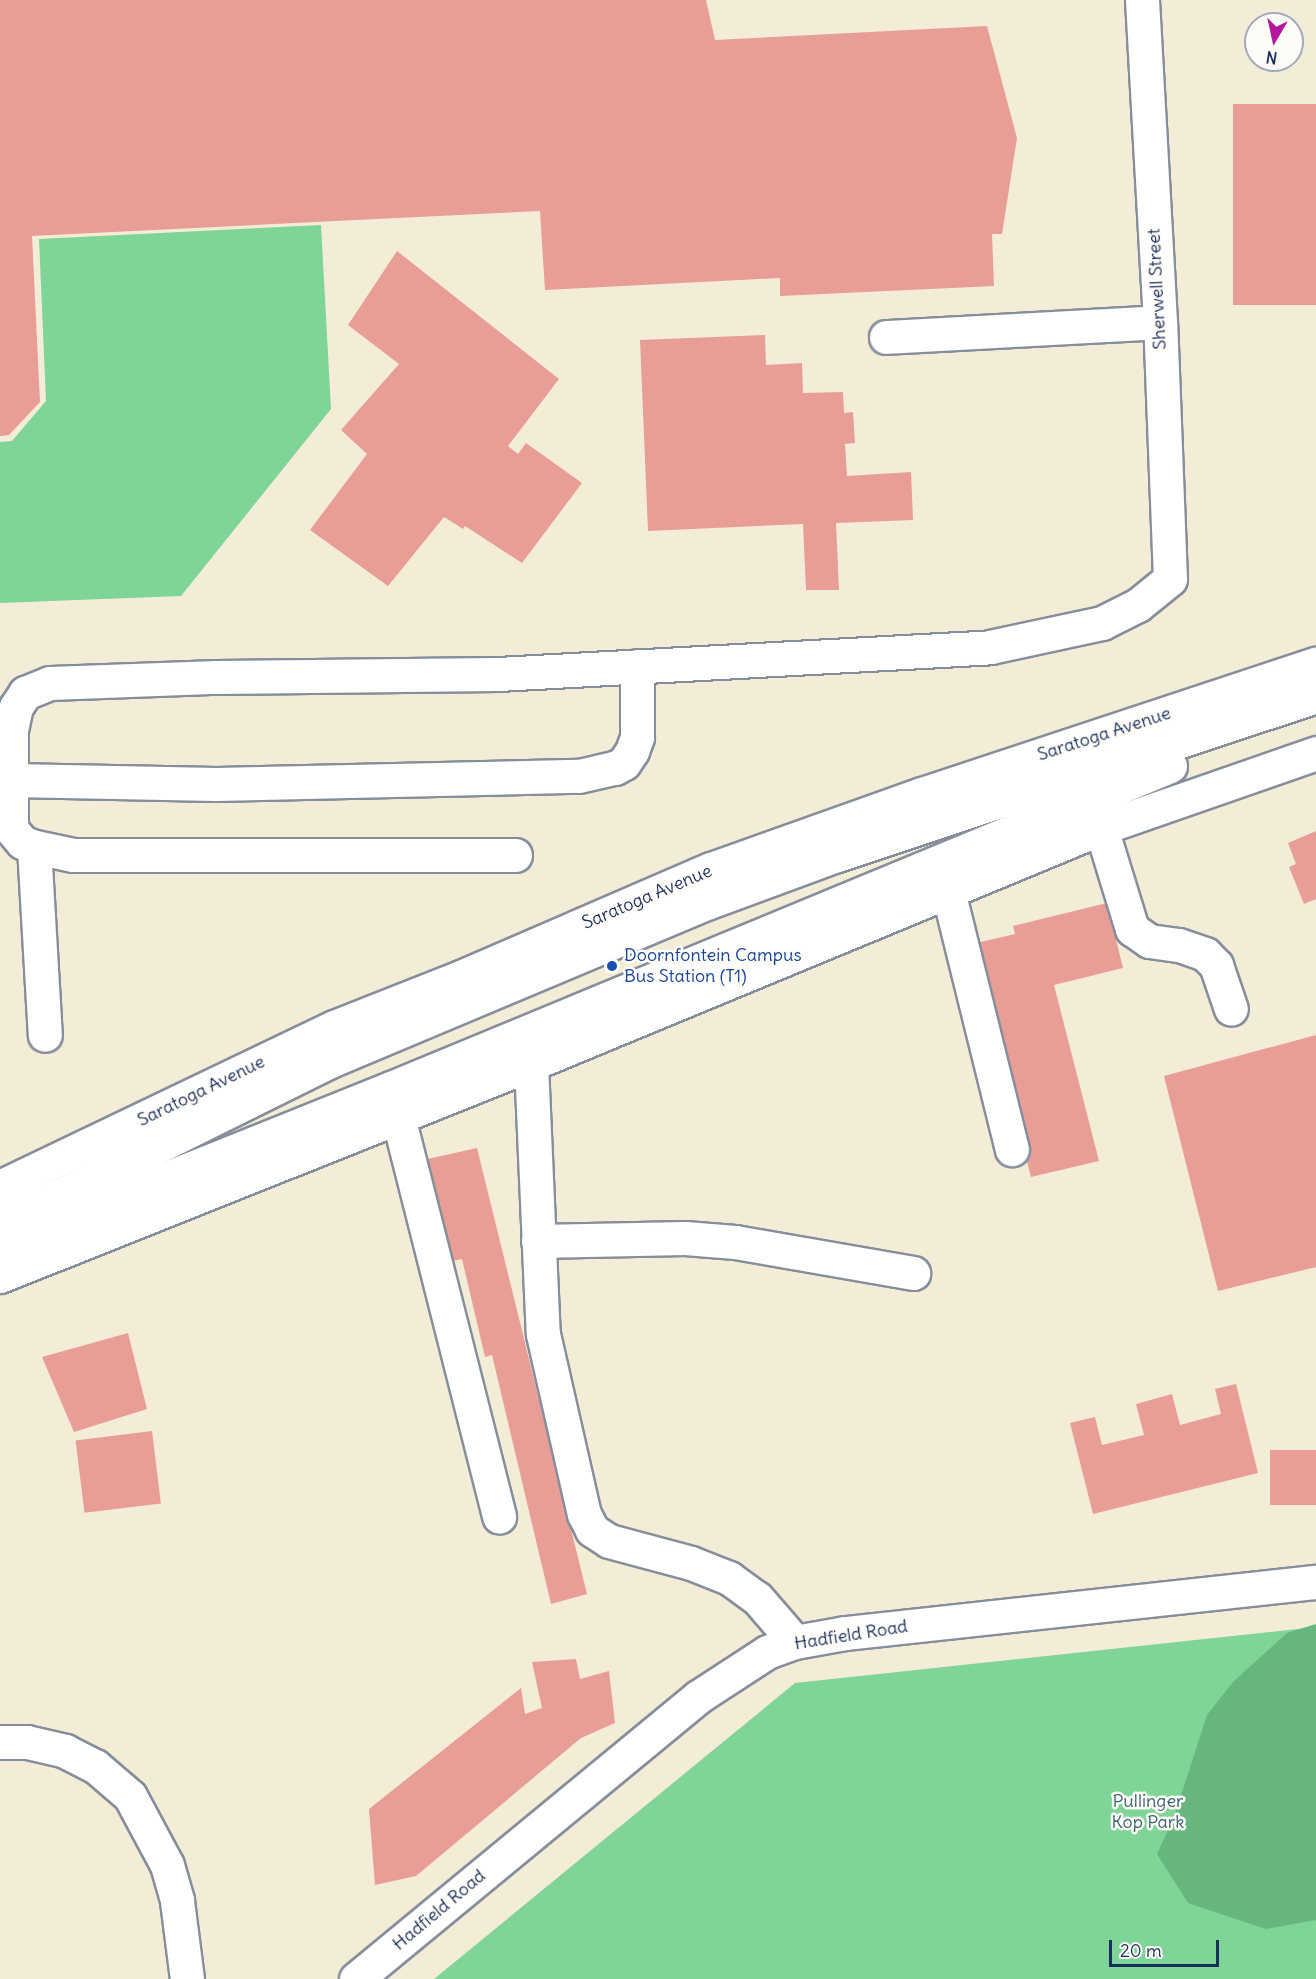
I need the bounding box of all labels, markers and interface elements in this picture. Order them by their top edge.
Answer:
north arrow [1244,12,1304,72]
text: N [1264,47,1279,69]
street label: Sherwell Street [1143,228,1171,350]
street label: Saratoga Avenue [1035,702,1173,766]
street label: Saratoga Avenue [579,860,715,934]
place label: Doornfontein Campus Bus Station (T1) [624,945,802,988]
marker: Doornfontein Campus Bus Station (T1) [605,959,619,973]
street label: Saratoga Avenue [134,1051,268,1131]
street label: Hadfield Road [793,1615,909,1655]
park label: Pullinger Kop Park [1112,1791,1184,1834]
street label: Hadfield Road [388,1865,490,1955]
scale bar [1112,1928,1222,1966]
text: 20 m [1120,1939,1162,1962]

